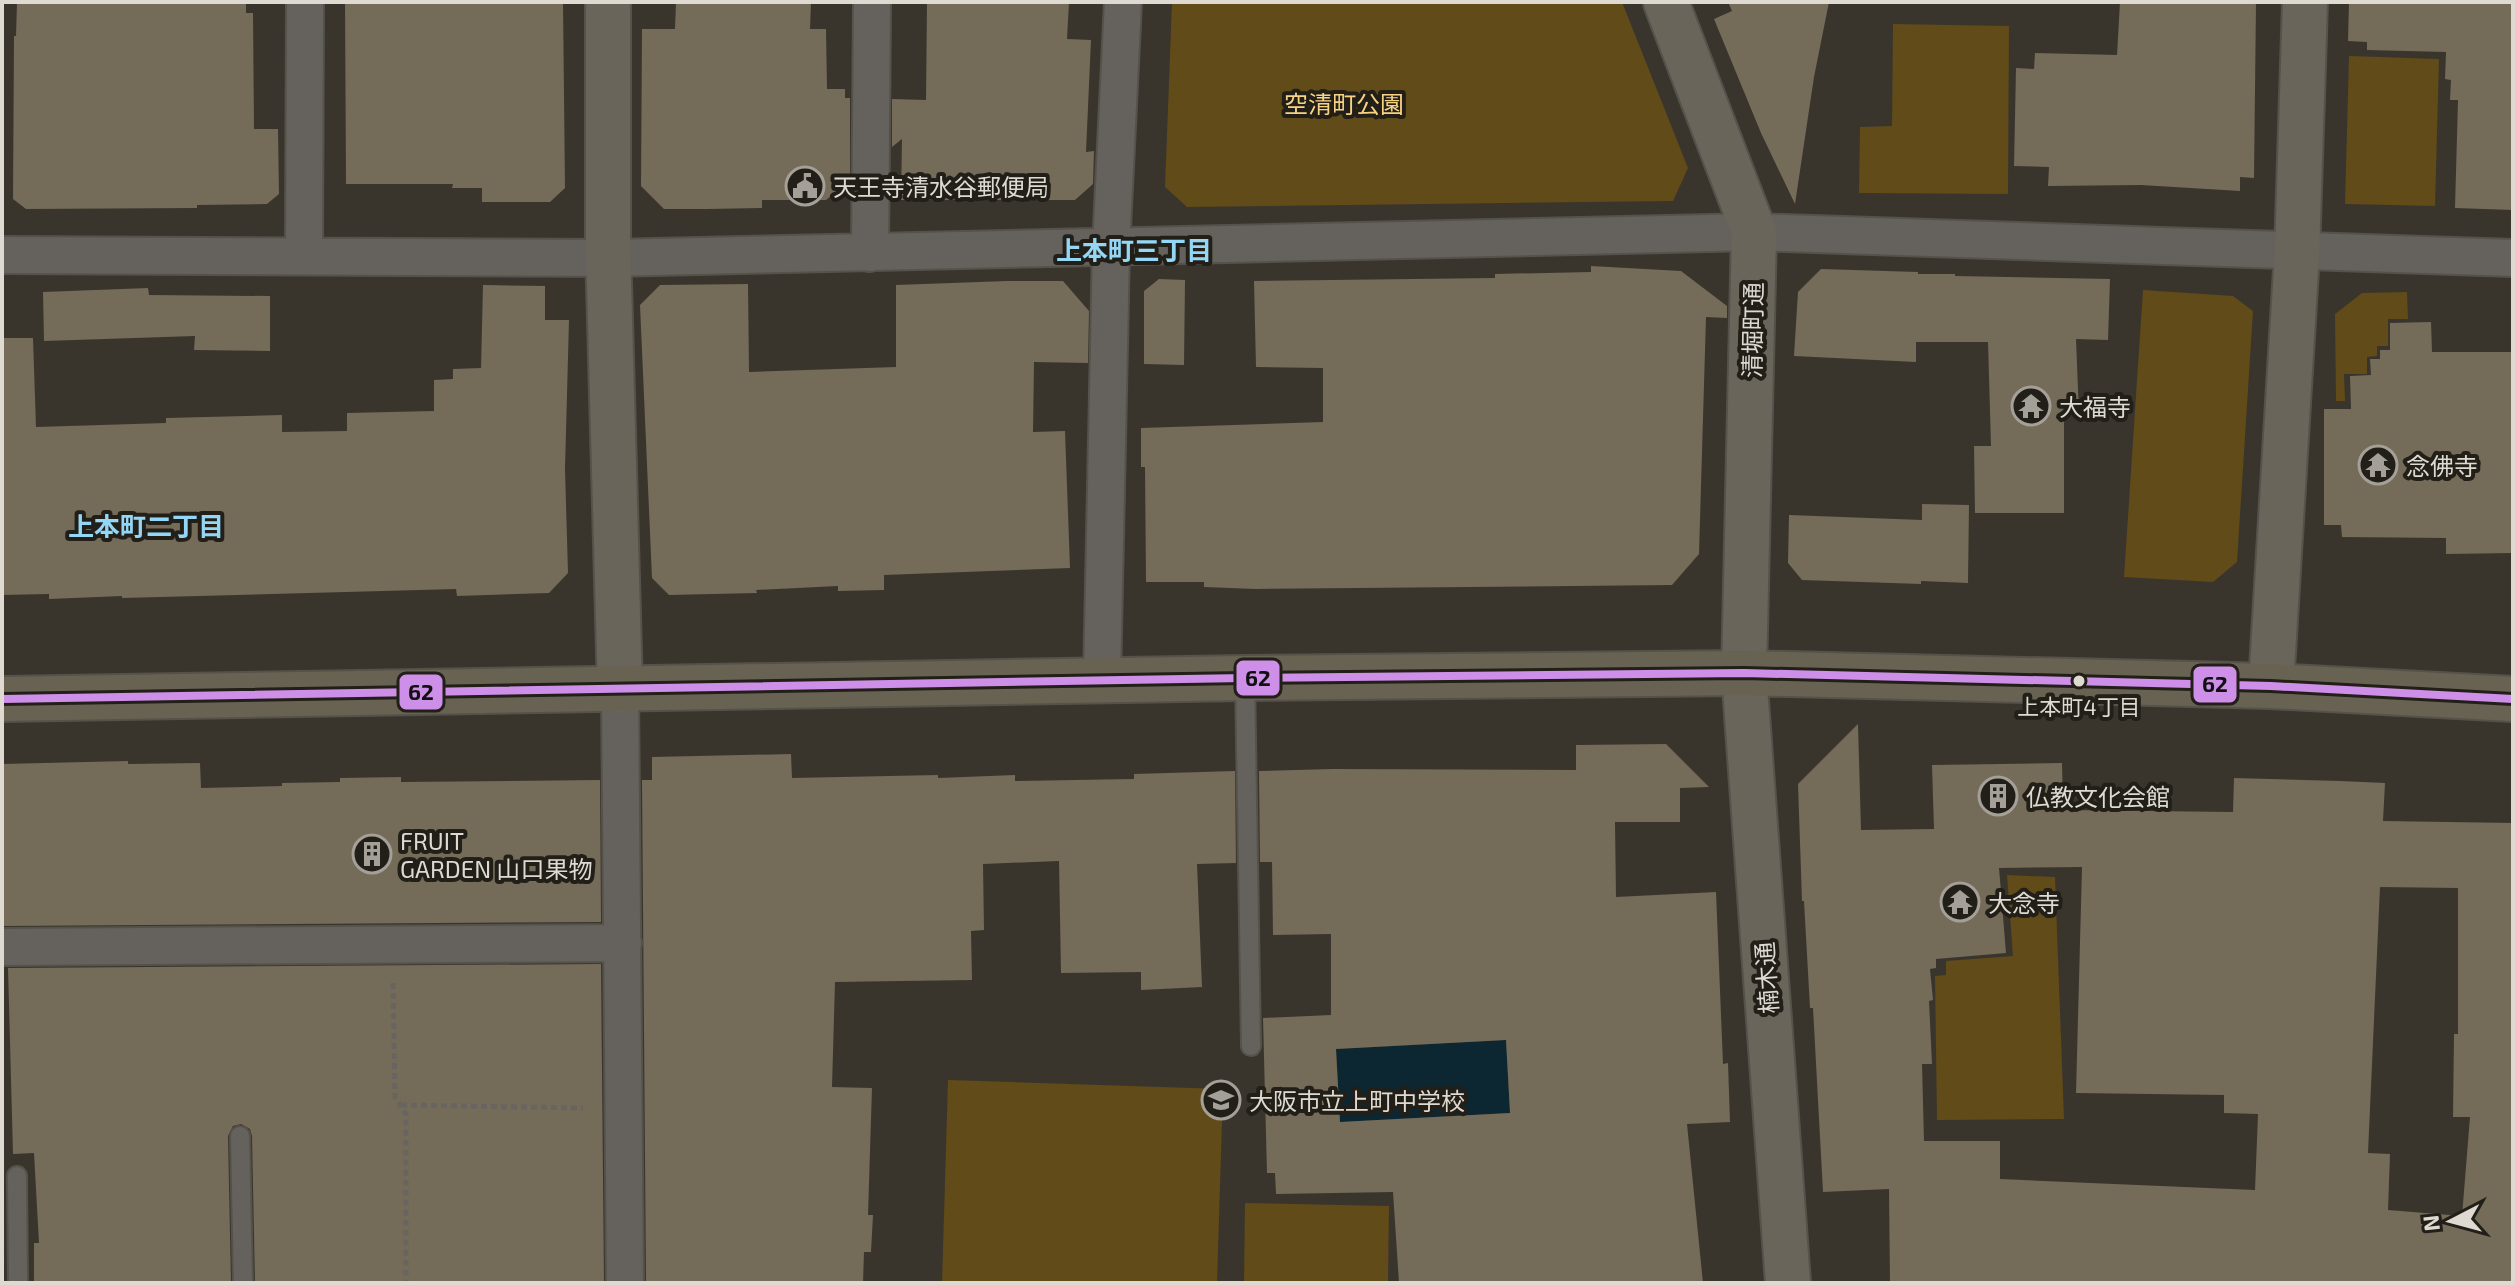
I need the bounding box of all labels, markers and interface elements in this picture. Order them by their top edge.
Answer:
park label: 空清町公園 [1284,89,1404,118]
public building icon: 天王寺清水谷郵便局 [784,165,826,207]
place label: 天王寺清水谷郵便局 [833,172,1049,201]
district label: 上本町三丁目 [1056,234,1212,265]
street label: 清堀町通 [1737,282,1767,378]
temple icon: 大福寺 [2010,385,2052,427]
place label: 大福寺 [2059,392,2131,421]
temple icon: 念佛寺 [2357,444,2399,486]
place label: 念佛寺 [2406,451,2478,480]
district label: 上本町二丁目 [68,510,224,541]
line badge: 62 [1235,659,1281,697]
text: 62 [1245,664,1271,690]
line badge: 62 [2192,665,2238,704]
text: 62 [2202,670,2228,696]
line badge: 62 [398,673,444,711]
marker: 上本町4丁目 [2071,673,2087,689]
text: 62 [408,678,434,704]
place label: 上本町4丁目 [2017,693,2141,719]
building icon: 仏教文化会館 [1977,775,2019,817]
place label: 仏教文化会館 [2026,782,2170,811]
place label: FRUIT GARDEN 山口果物 [400,826,592,883]
building icon: FRUIT GARDEN 山口果物 [351,833,393,875]
temple icon: 大念寺 [1939,881,1981,923]
place label: 大念寺 [1988,888,2060,917]
street label: 楠木通 [1749,941,1783,1015]
school or university icon: 大阪市立上町中学校 [1200,1079,1242,1121]
place label: 大阪市立上町中学校 [1249,1086,1465,1115]
north arrow [2411,1181,2491,1261]
text: N [2416,1214,2444,1232]

